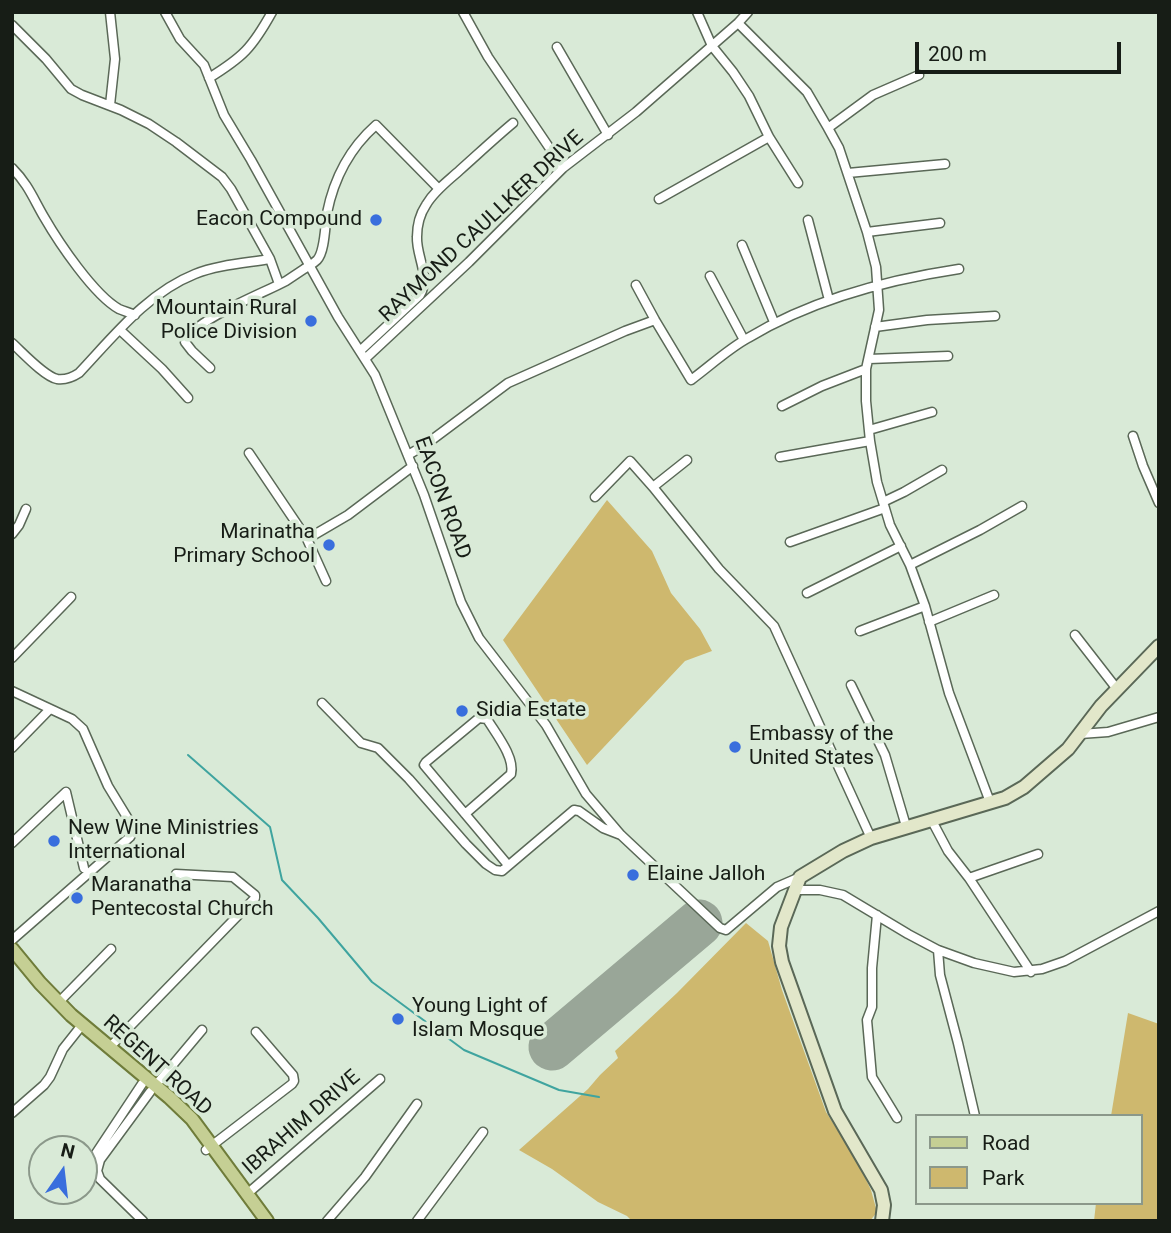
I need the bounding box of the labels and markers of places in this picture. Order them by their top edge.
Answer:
place label: Eacon Compound [196,207,362,233]
marker: Eacon Compound [368,212,384,228]
place label: Mountain Rural Police Division [156,296,297,346]
marker: Mountain Rural Police Division [303,313,319,329]
place label: Marinatha Primary School [173,520,315,570]
marker: Marinatha Primary School [321,537,337,553]
place label: Sidia Estate [476,698,586,724]
marker: Sidia Estate [454,703,470,719]
place label: Embassy of the United States [749,722,893,772]
marker: Embassy of the United States [727,739,743,755]
place label: New Wine Ministries International [68,816,259,866]
marker: New Wine Ministries International [46,833,62,849]
place label: Elaine Jalloh [647,862,765,888]
marker: Elaine Jalloh [625,867,641,883]
place label: Maranatha Pentecostal Church [91,873,274,923]
marker: Maranatha Pentecostal Church [69,890,85,906]
place label: Young Light of Islam Mosque [412,994,547,1044]
marker: Young Light of Islam Mosque [390,1011,406,1027]

